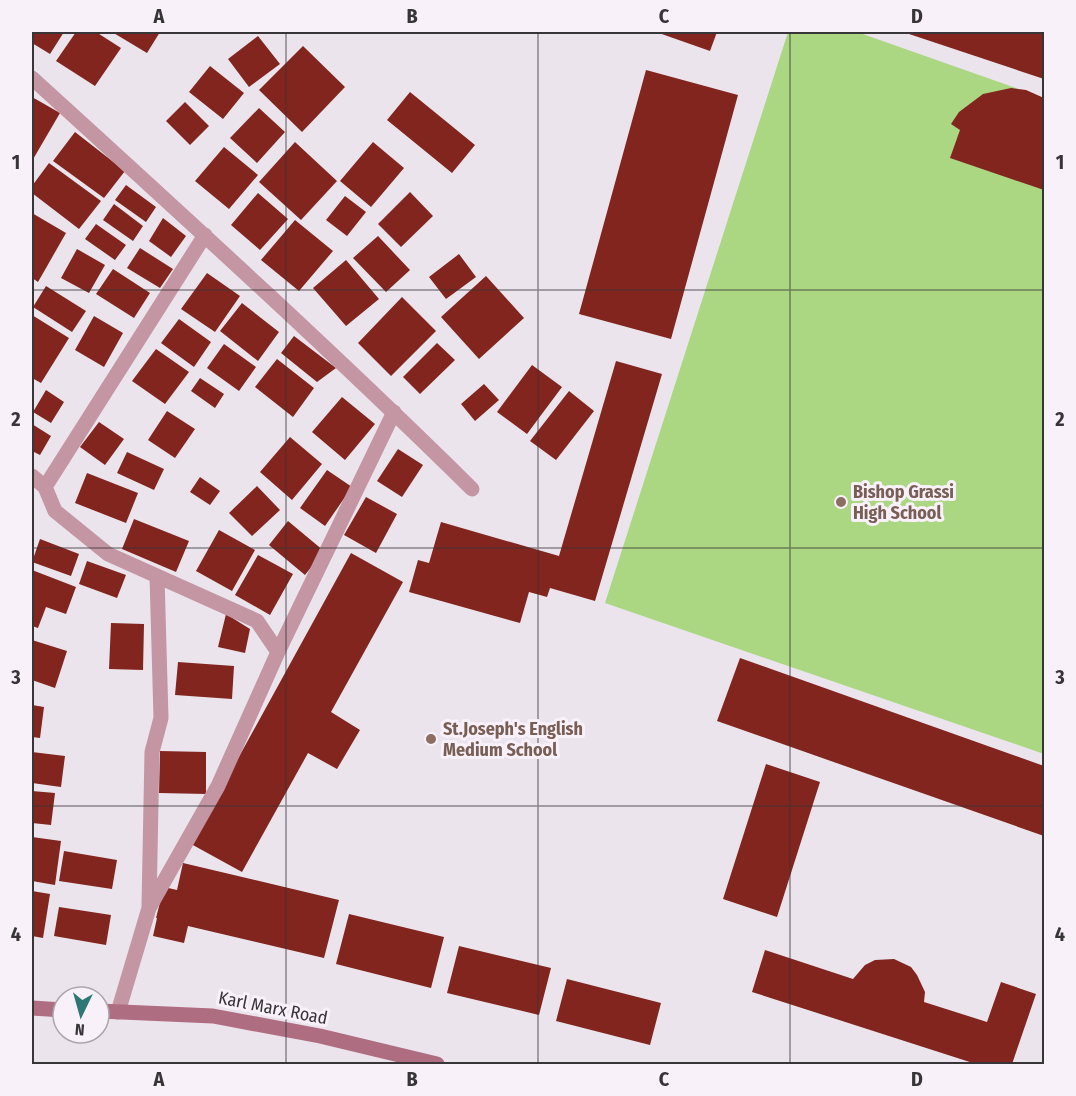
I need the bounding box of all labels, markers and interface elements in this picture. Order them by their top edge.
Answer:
text: A [153,4,166,28]
text: B [406,4,418,28]
text: C [659,4,670,28]
text: D [911,4,923,28]
text: 1 [12,150,20,174]
text: 1 [1056,150,1064,174]
text: 2 [10,407,21,431]
text: 2 [1054,407,1065,431]
place label: Bishop Grassi High School [853,481,954,524]
marker: Bishop Grassi High School [834,495,848,509]
text: 3 [10,665,21,689]
text: 3 [1054,665,1065,689]
place label: St.Joseph's English Medium School [443,718,583,761]
marker: St.Joseph's English Medium School [424,732,438,746]
text: 4 [11,922,21,946]
text: 4 [1055,922,1065,946]
north arrow [51,985,111,1045]
street label: Karl Marx Road [217,987,329,1029]
text: N [74,1020,85,1039]
text: A [153,1067,166,1091]
text: B [406,1067,418,1091]
text: C [659,1067,670,1091]
text: D [911,1067,923,1091]

